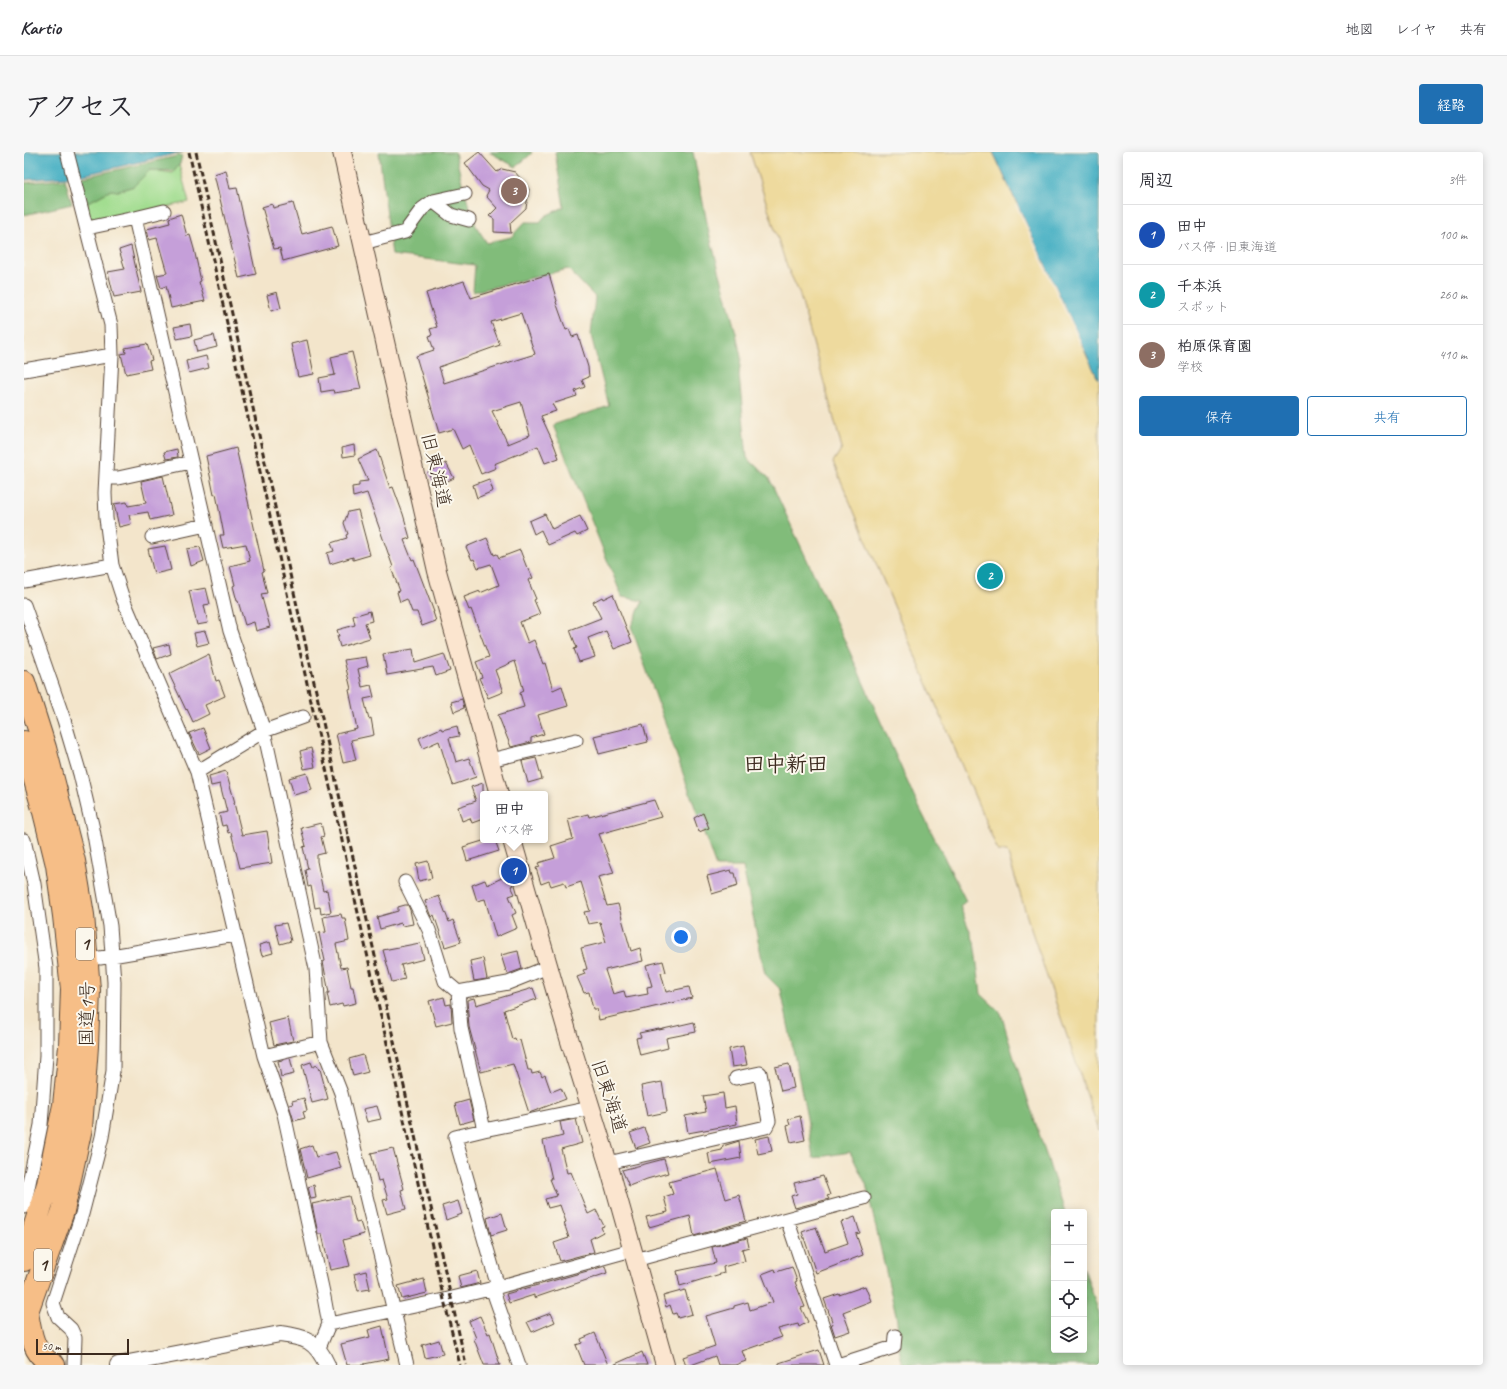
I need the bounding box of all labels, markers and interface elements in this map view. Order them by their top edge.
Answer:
text: Kartio [20,16,61,40]
text: 地図 [1346,21,1374,38]
text: レイヤ [1396,21,1437,38]
text: 共有 [1459,21,1487,38]
button: 経路 [1419,84,1483,124]
text: アクセス [24,89,134,124]
text: 周辺 [1139,170,1173,191]
text: 3件 [1448,172,1467,188]
pin: 3 [501,176,527,206]
text: 田中 [1177,217,1207,236]
text: 1 [1149,227,1155,243]
text: 100 m [1439,227,1467,243]
text: バス停 · 旧東海道 [1177,239,1277,255]
text: 千本浜 [1177,277,1222,296]
text: 2 [1149,287,1155,303]
text: 260 m [1439,287,1467,303]
text: スポット [1177,299,1229,315]
text: 柏原保育園 [1177,337,1252,356]
text: 3 [1149,347,1155,363]
text: 410 m [1439,347,1467,363]
text: 学校 [1177,359,1203,375]
button: 保存 [1139,396,1299,436]
button: 共有 [1307,396,1467,436]
street label: 旧東海道 [416,430,456,510]
pin: 2 [977,561,1003,591]
district label: 田中新田 [744,751,828,777]
popup [480,791,548,843]
text: 田中 [494,800,525,819]
text: バス停 [494,822,534,838]
pin: 1 [501,856,527,886]
your location [671,927,691,947]
road number: 1 [76,928,94,960]
street label: 国道1号 [74,981,100,1047]
street label: 旧東海道 [586,1056,632,1136]
map controls [1051,1209,1087,1353]
button: + [1051,1209,1087,1245]
button: − [1051,1245,1087,1281]
road number: 1 [34,1249,52,1281]
button: locate [1051,1281,1087,1317]
button: layers [1051,1317,1087,1353]
scale bar [36,1337,129,1356]
text: 50 m [42,1339,61,1353]

